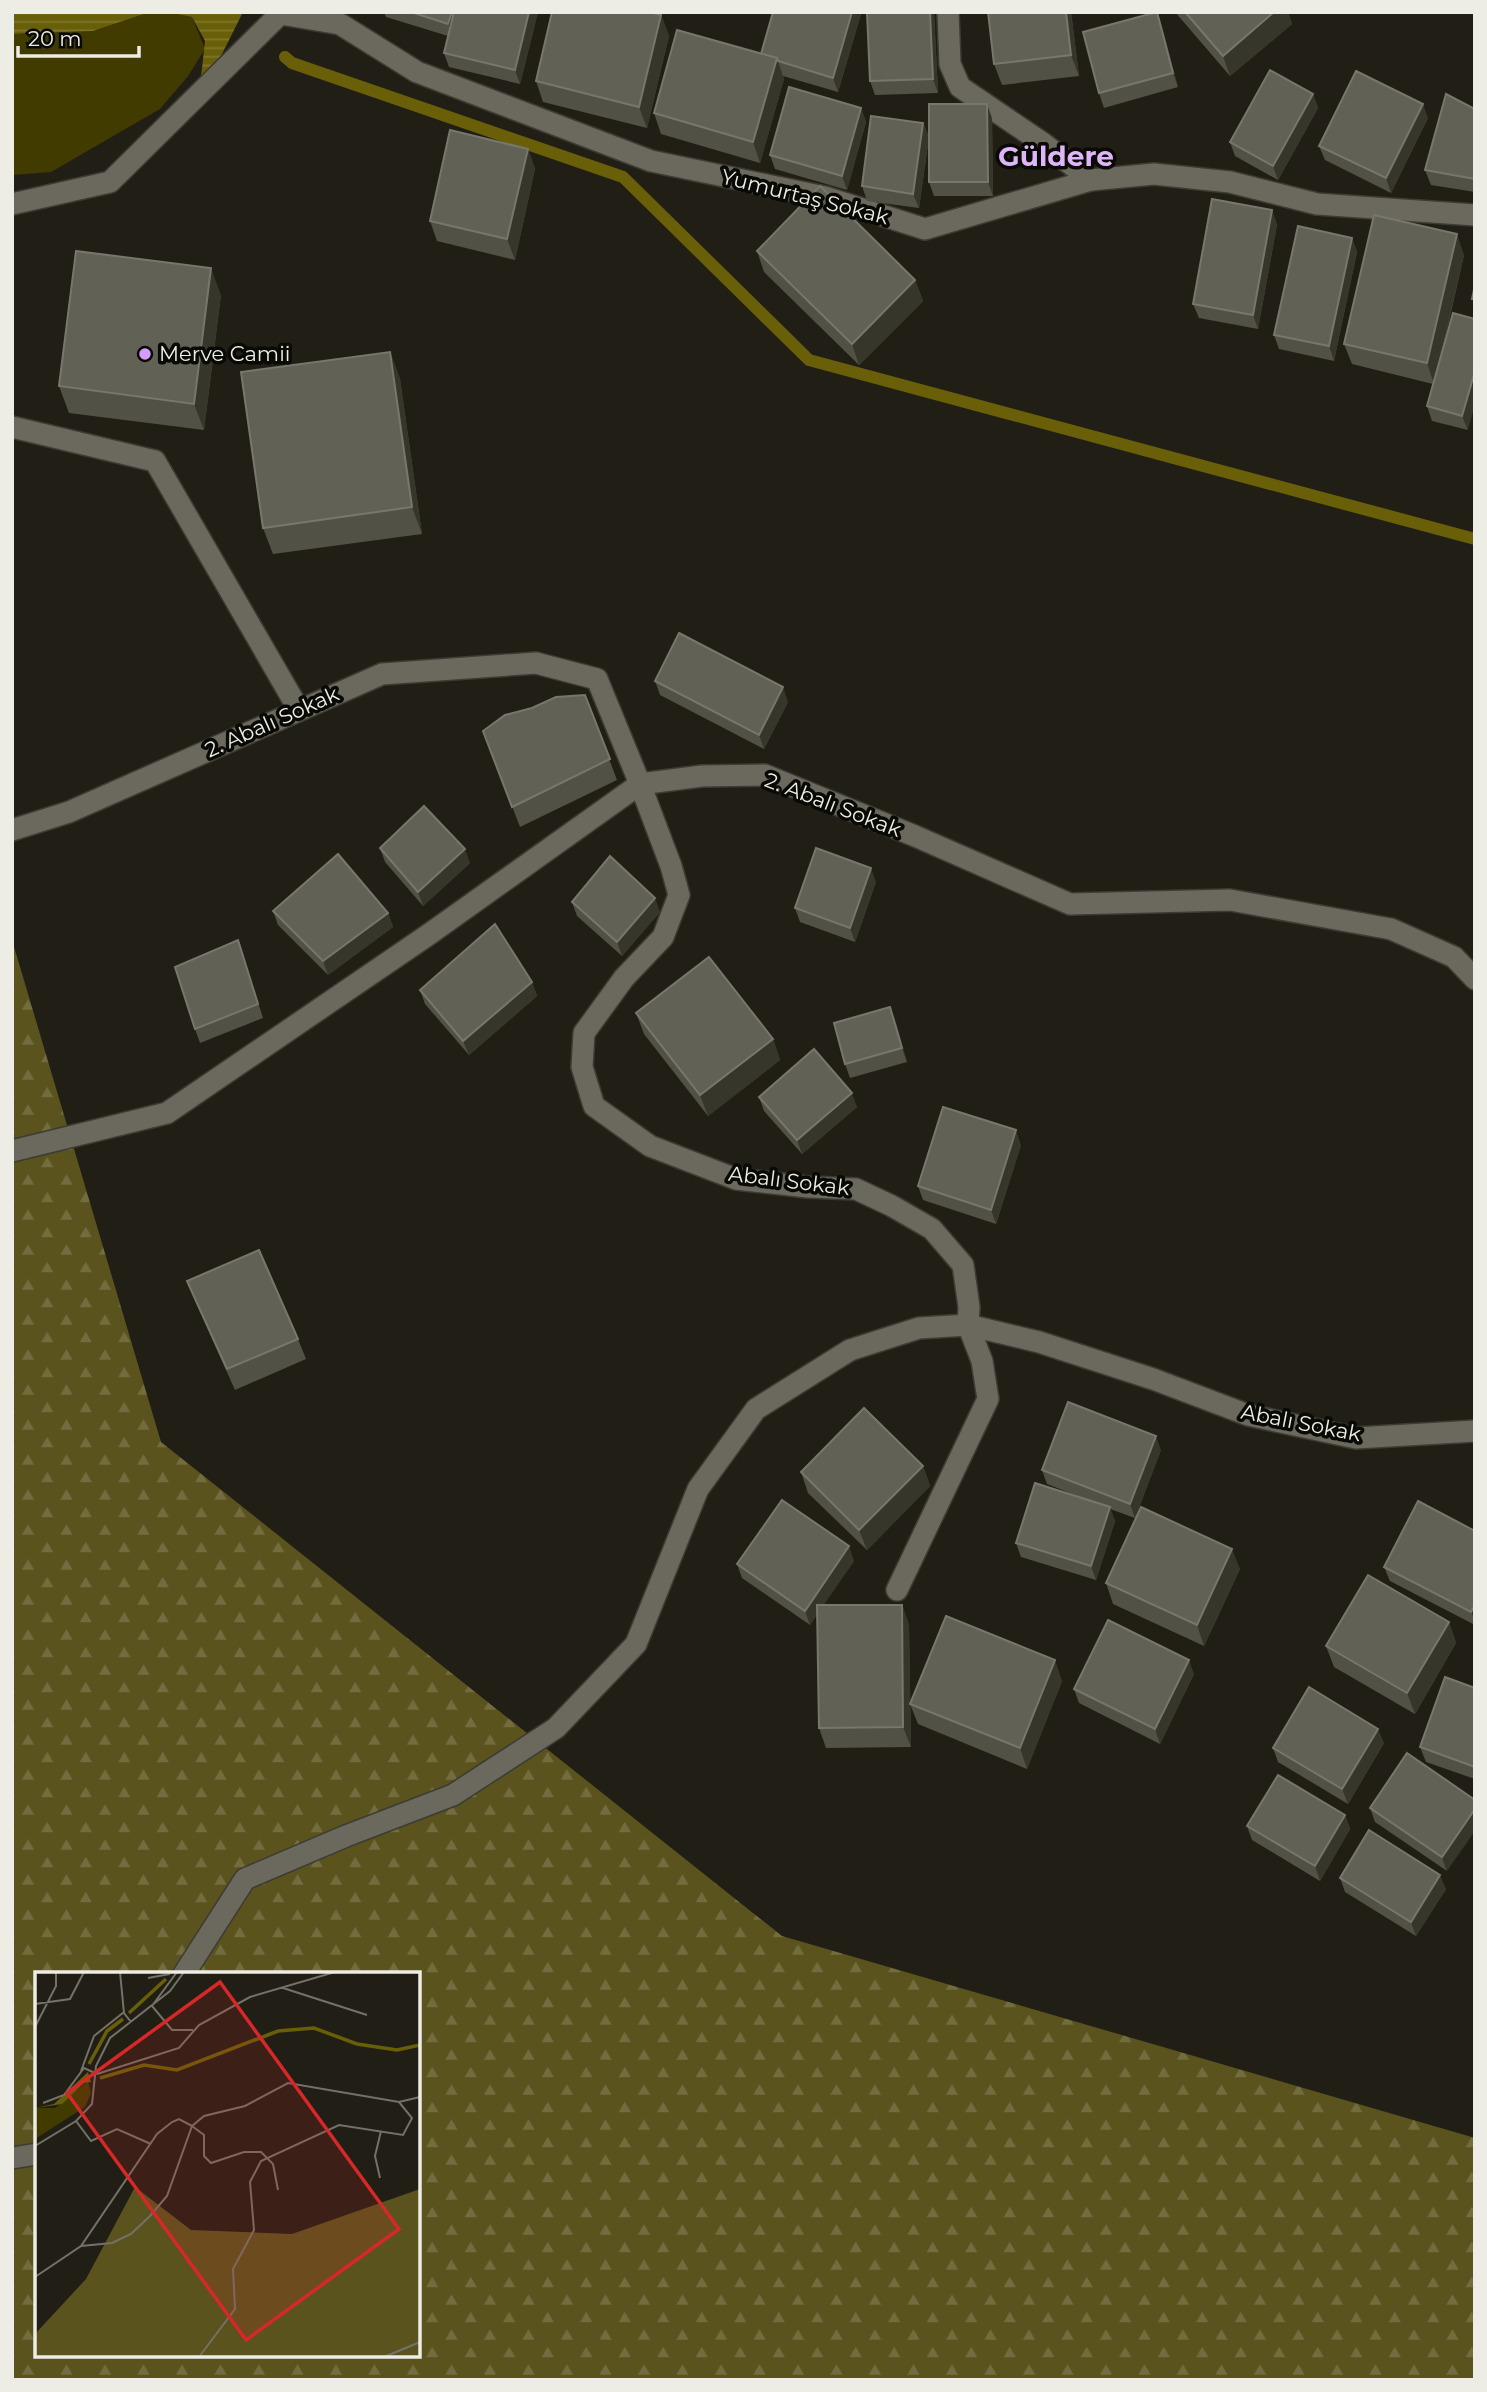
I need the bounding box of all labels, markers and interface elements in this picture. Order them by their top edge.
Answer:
scale bar [18,14,138,58]
text: 20 m [28,26,82,51]
district label: Güldere [998,139,1114,173]
street label: Yumurtaş Sokak [719,164,892,229]
place label: Merve Camii [159,341,290,366]
marker: Merve Camii [137,346,153,362]
street label: 2. Abalı Sokak [201,681,343,762]
street label: 2. Abalı Sokak [762,767,905,842]
street label: Abalı Sokak [727,1161,851,1200]
street label: Abalı Sokak [1239,1399,1364,1446]
inset map [35,1972,420,2357]

